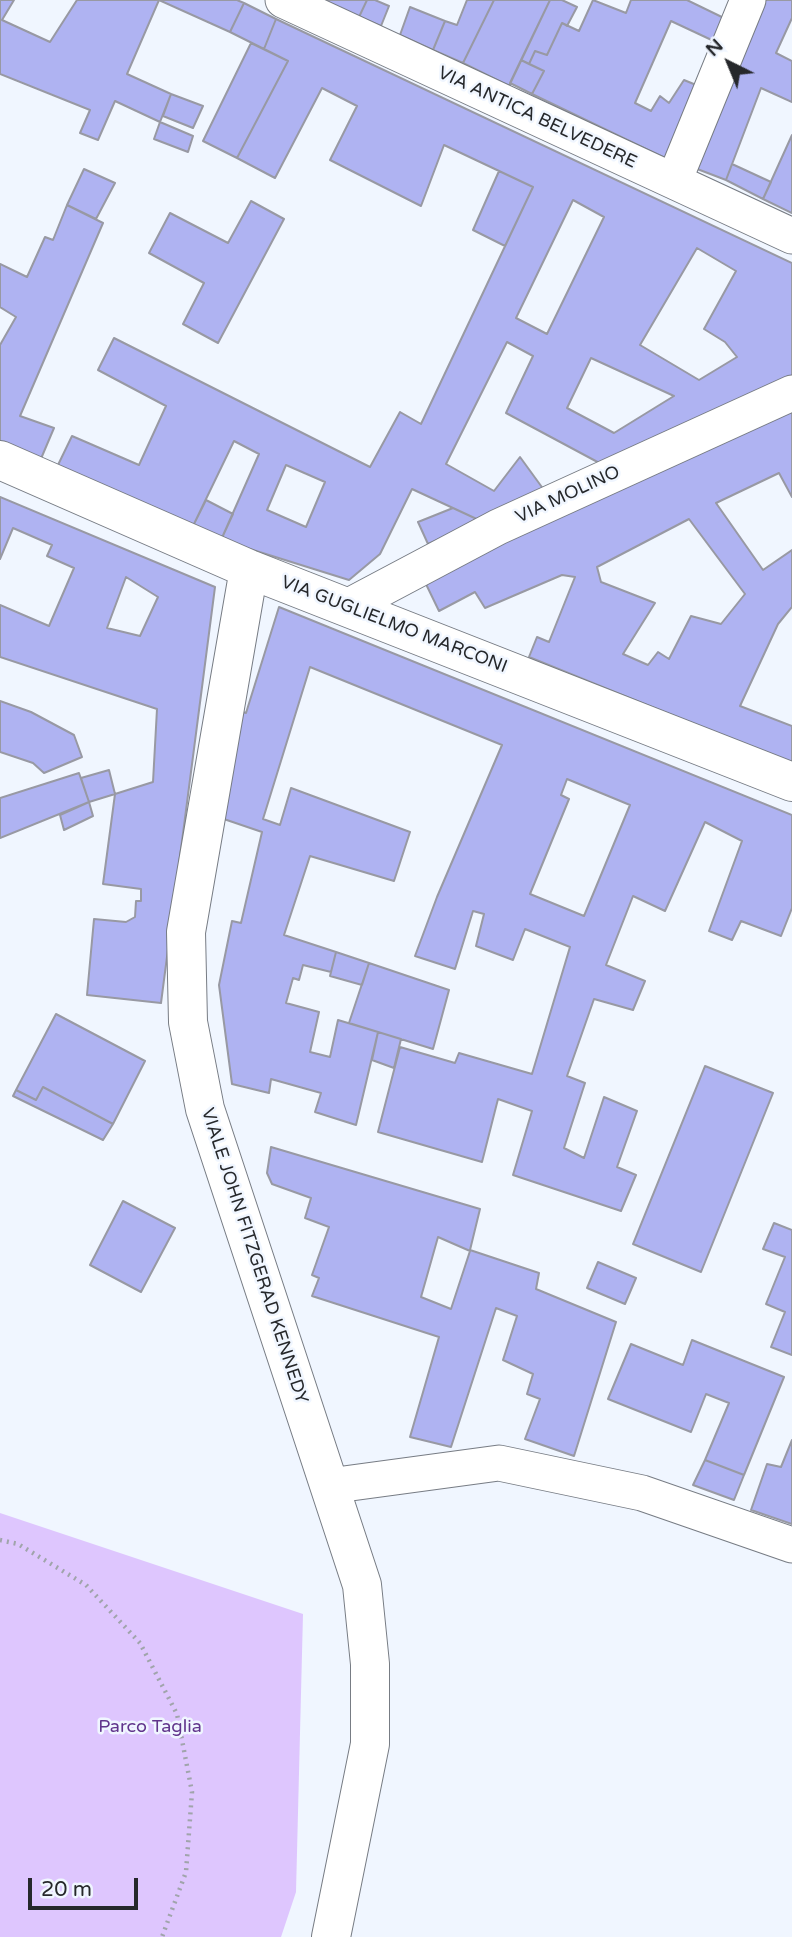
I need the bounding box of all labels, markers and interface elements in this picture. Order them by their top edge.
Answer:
north arrow [694,28,764,98]
text: N [702,34,728,61]
street label: VIA ANTICA BELVEDERE [434,62,640,174]
street label: VIA MOLINO [513,461,623,529]
street label: VIA GUGLIELMO MARCONI [278,572,510,678]
street label: VIALE JOHN FITZGERAD KENNEDY [196,1105,312,1407]
park label: Parco Taglia [98,1716,202,1738]
scale bar [32,1864,142,1908]
text: 20 m [41,1877,92,1902]

